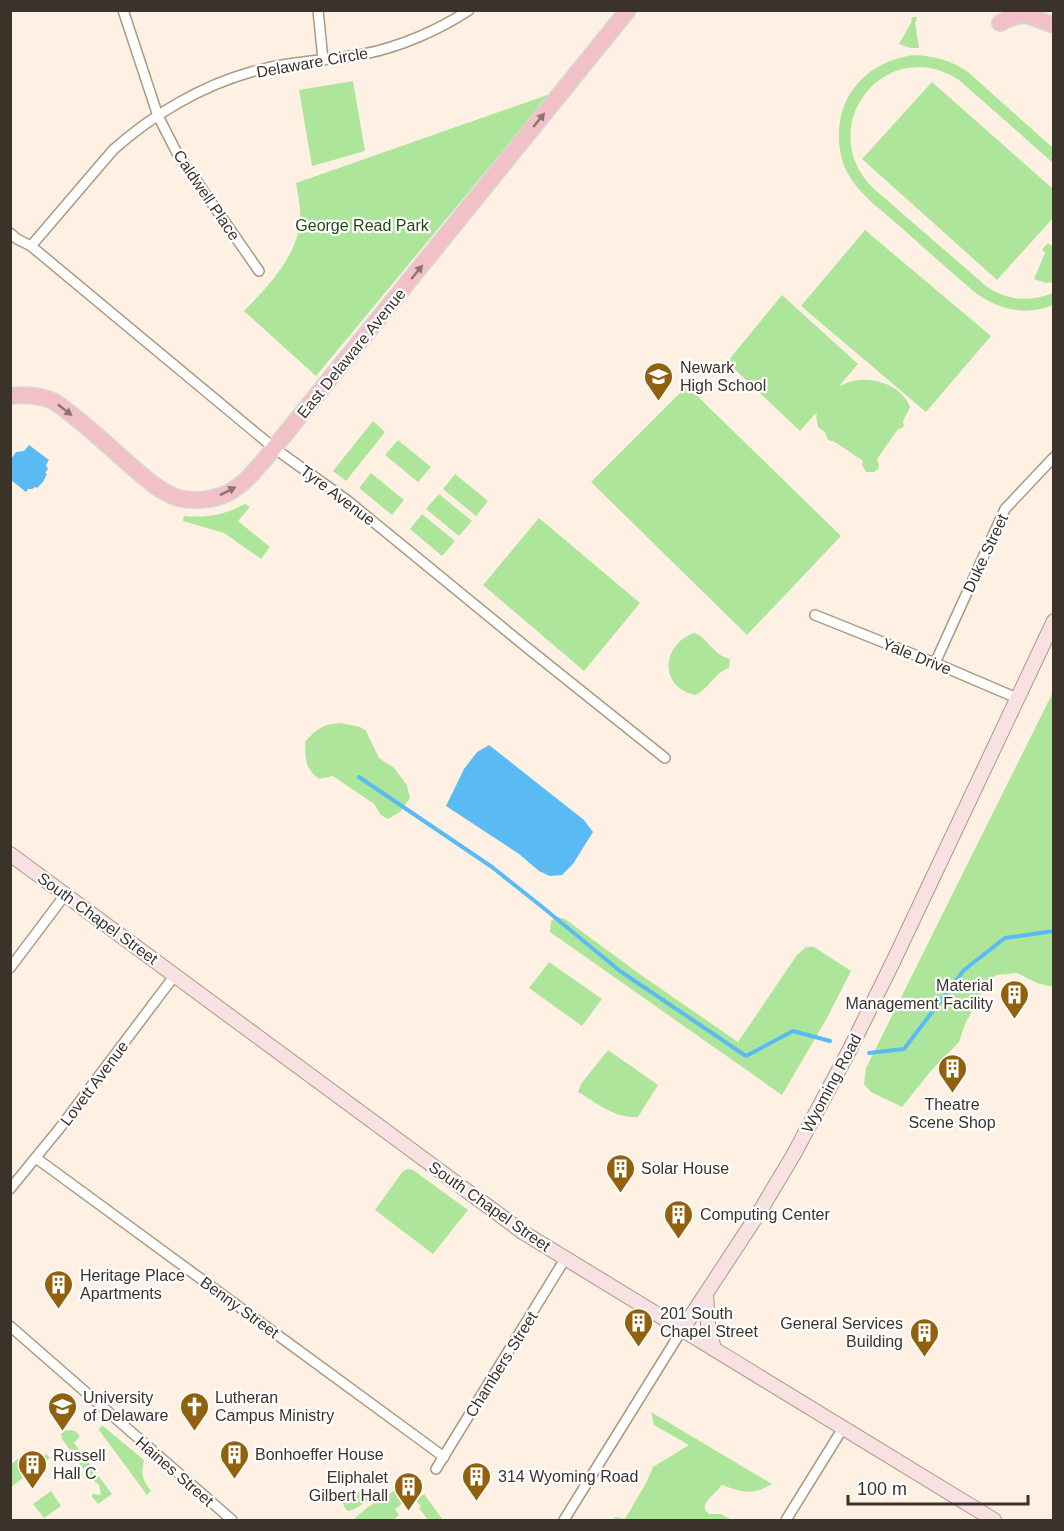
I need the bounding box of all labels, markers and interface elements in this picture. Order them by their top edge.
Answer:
street label: Delaware Circle [255,44,369,81]
one-way arrow [533,113,545,128]
street label: Caldwell Place [170,147,243,244]
park label: George Read Park [295,217,430,234]
one-way arrow [410,264,423,280]
street label: East Delaware Avenue [294,285,409,421]
place label: Newark High School [680,359,766,394]
school or university icon: Newark High School [643,360,675,402]
one-way arrow [57,403,73,416]
street label: Tyre Avenue [297,462,378,529]
one-way arrow [219,487,236,496]
street label: Duke Street [960,511,1011,595]
street label: Yale Drive [880,635,954,678]
street label: South Chapel Street [34,869,161,968]
place label: Material Management Facility [845,977,993,1012]
building icon: Material Management Facility [998,978,1030,1020]
street label: Wyoming Road [798,1031,865,1135]
street label: Lovett Avenue [57,1038,132,1129]
building icon: Theatre Scene Shop [936,1052,968,1094]
place label: Theatre Scene Shop [908,1096,996,1131]
building icon: Solar House [604,1152,636,1194]
street label: South Chapel Street [426,1158,554,1255]
place label: Solar House [641,1160,729,1177]
building icon: Computing Center [663,1198,695,1240]
place label: Computing Center [700,1206,831,1223]
place label: Heritage Place Apartments [80,1267,185,1302]
building icon: Heritage Place Apartments [43,1268,75,1310]
street label: Benny Street [197,1273,283,1342]
place label: 201 South Chapel Street [660,1305,758,1340]
building icon: 201 South Chapel Street [623,1306,655,1348]
street label: Chambers Street [462,1308,541,1420]
place label: General Services Building [780,1315,903,1350]
building icon: General Services Building [908,1316,940,1358]
place label: University of Delaware [83,1389,168,1424]
place label: Lutheran Campus Ministry [215,1389,334,1424]
school or university icon: University of Delaware [46,1390,78,1432]
church icon: Lutheran Campus Ministry [178,1390,210,1432]
street label: Haines Street [133,1433,217,1510]
building icon: Bonhoeffer House [218,1438,250,1480]
place label: Bonhoeffer House [255,1446,384,1463]
place label: Russell Hall C [53,1447,105,1482]
building icon: Russell Hall C [16,1448,48,1490]
building icon: 314 Wyoming Road [461,1460,493,1502]
place label: 314 Wyoming Road [498,1468,638,1485]
scale bar [848,1468,1028,1506]
place label: Eliphalet Gilbert Hall [309,1469,389,1504]
building icon: Eliphalet Gilbert Hall [393,1470,425,1512]
text: 100 m [857,1479,907,1499]

